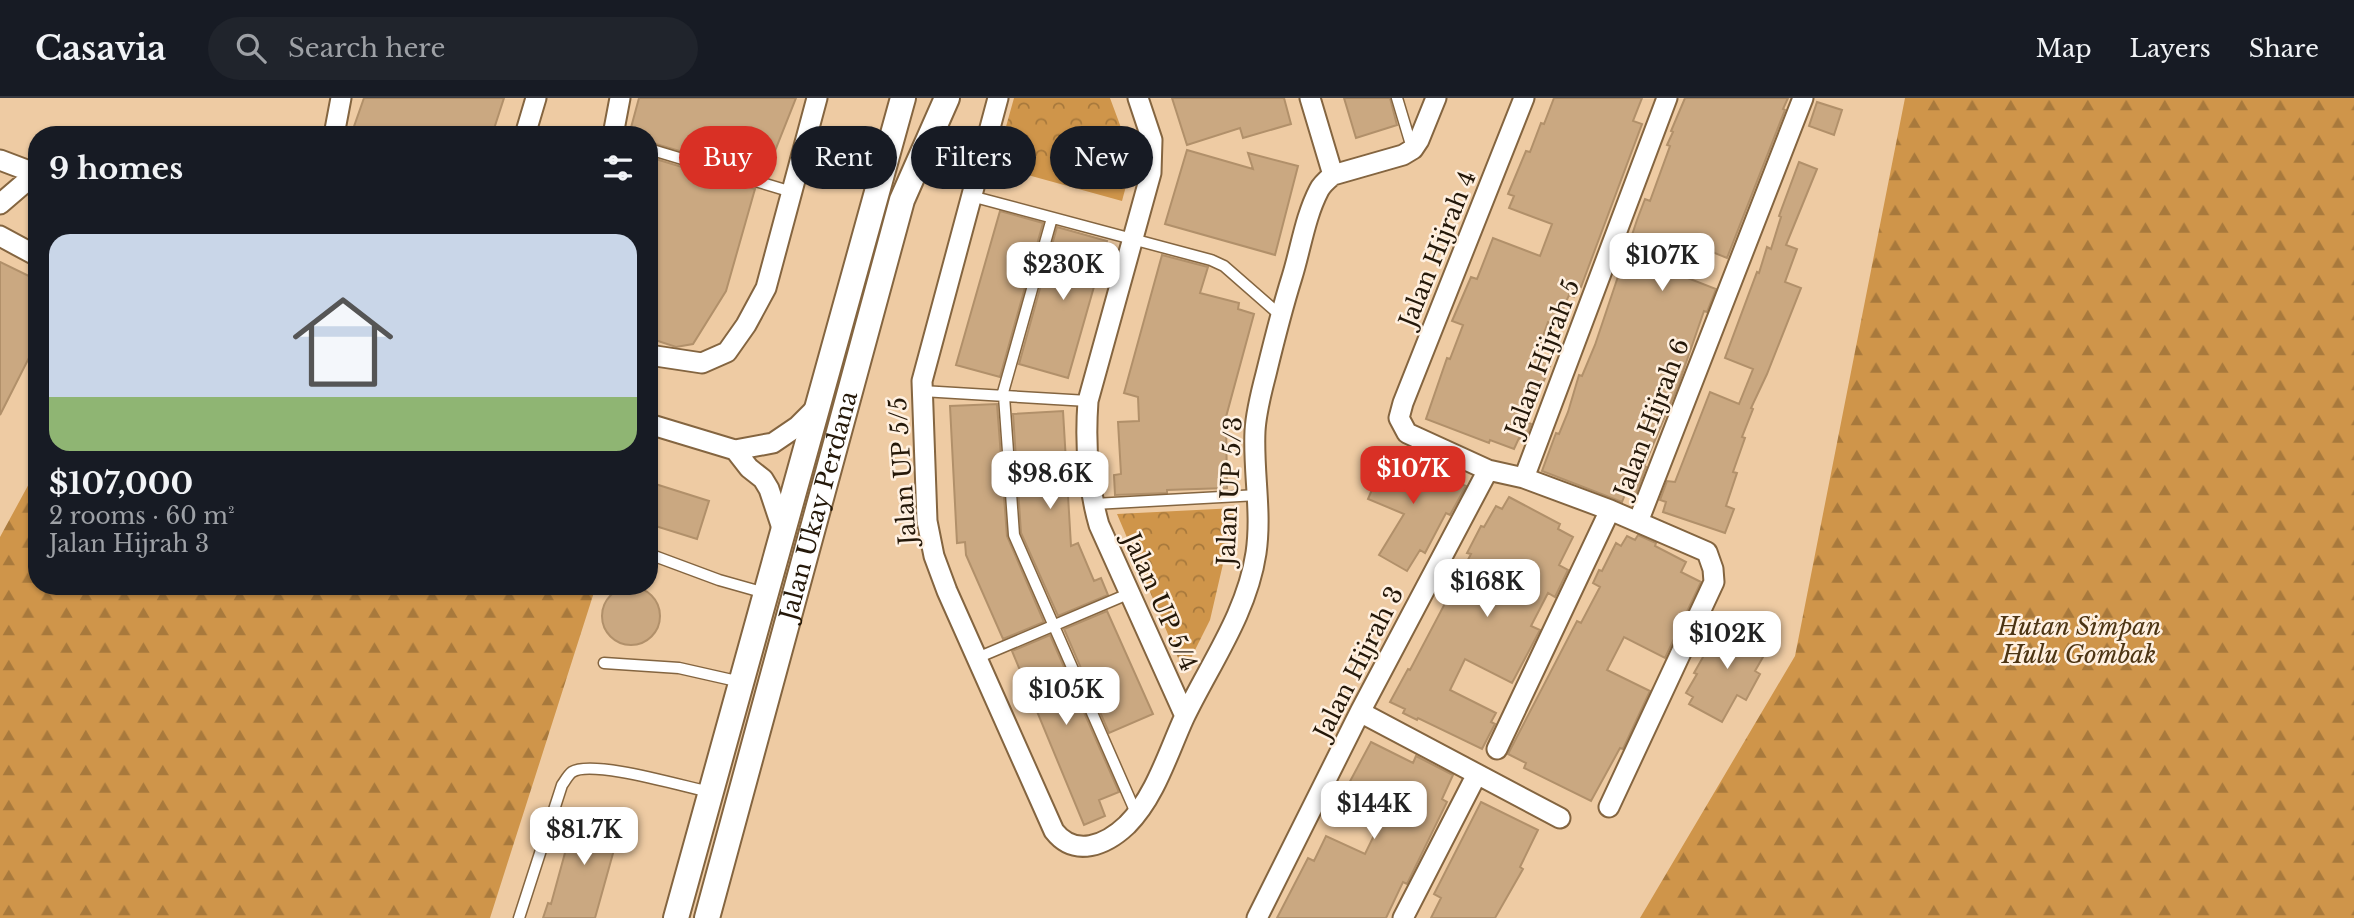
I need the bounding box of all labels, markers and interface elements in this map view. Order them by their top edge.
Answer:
search box [208,17,698,80]
text: Casavia [35,28,166,69]
icon: search [232,29,270,67]
text: Search here [288,32,445,64]
text: Map [2036,34,2092,63]
text: Layers [2130,34,2211,63]
text: Share [2249,34,2319,63]
chip: Buy [679,126,777,189]
chip: Rent [791,126,897,189]
chip: Filters [911,126,1036,189]
chip: New [1050,126,1153,189]
icon: filters [599,149,637,187]
text: 9 homes [49,150,183,187]
street label: Jalan Hijrah 4 [1392,166,1482,334]
pin: $107K [1613,234,1711,293]
pin: $230K [1014,242,1112,302]
text: $107K [1625,242,1699,270]
text: $230K [1023,251,1103,279]
street label: Jalan Hijrah 5 [1498,275,1586,443]
icon: home [280,279,406,405]
street label: Jalan Hijrah 6 [1607,334,1695,504]
street label: Jalan Ukay Perdana [773,387,864,627]
street label: Jalan UP 5/5 [883,396,922,549]
street label: Jalan UP 5/3 [1211,416,1248,569]
pin: $107K [1364,446,1462,506]
pin: $98.6K [993,452,1107,511]
text: $107K [1376,455,1450,483]
text: $98.6K [1007,460,1093,488]
text: $107,000 [49,465,193,502]
text: 2 rooms · 60 m² [49,502,235,530]
street label: Jalan UP 5/4 [1116,526,1204,675]
text: Jalan Hijrah 3 [49,530,209,558]
pin: $168K [1438,560,1536,619]
text: $168K [1450,568,1524,596]
street label: Jalan Hijrah 3 [1306,582,1409,746]
pin: $102K [1678,612,1776,671]
park label: Hutan Simpan Hulu Gombak [1996,612,2161,669]
text: $102K [1689,620,1765,648]
pin: $105K [1017,668,1115,727]
text: $105K [1029,676,1103,704]
pin: $144K [1325,782,1423,841]
text: $144K [1337,790,1411,818]
pin: $81.7K [527,808,641,867]
text: $81.7K [546,816,622,844]

